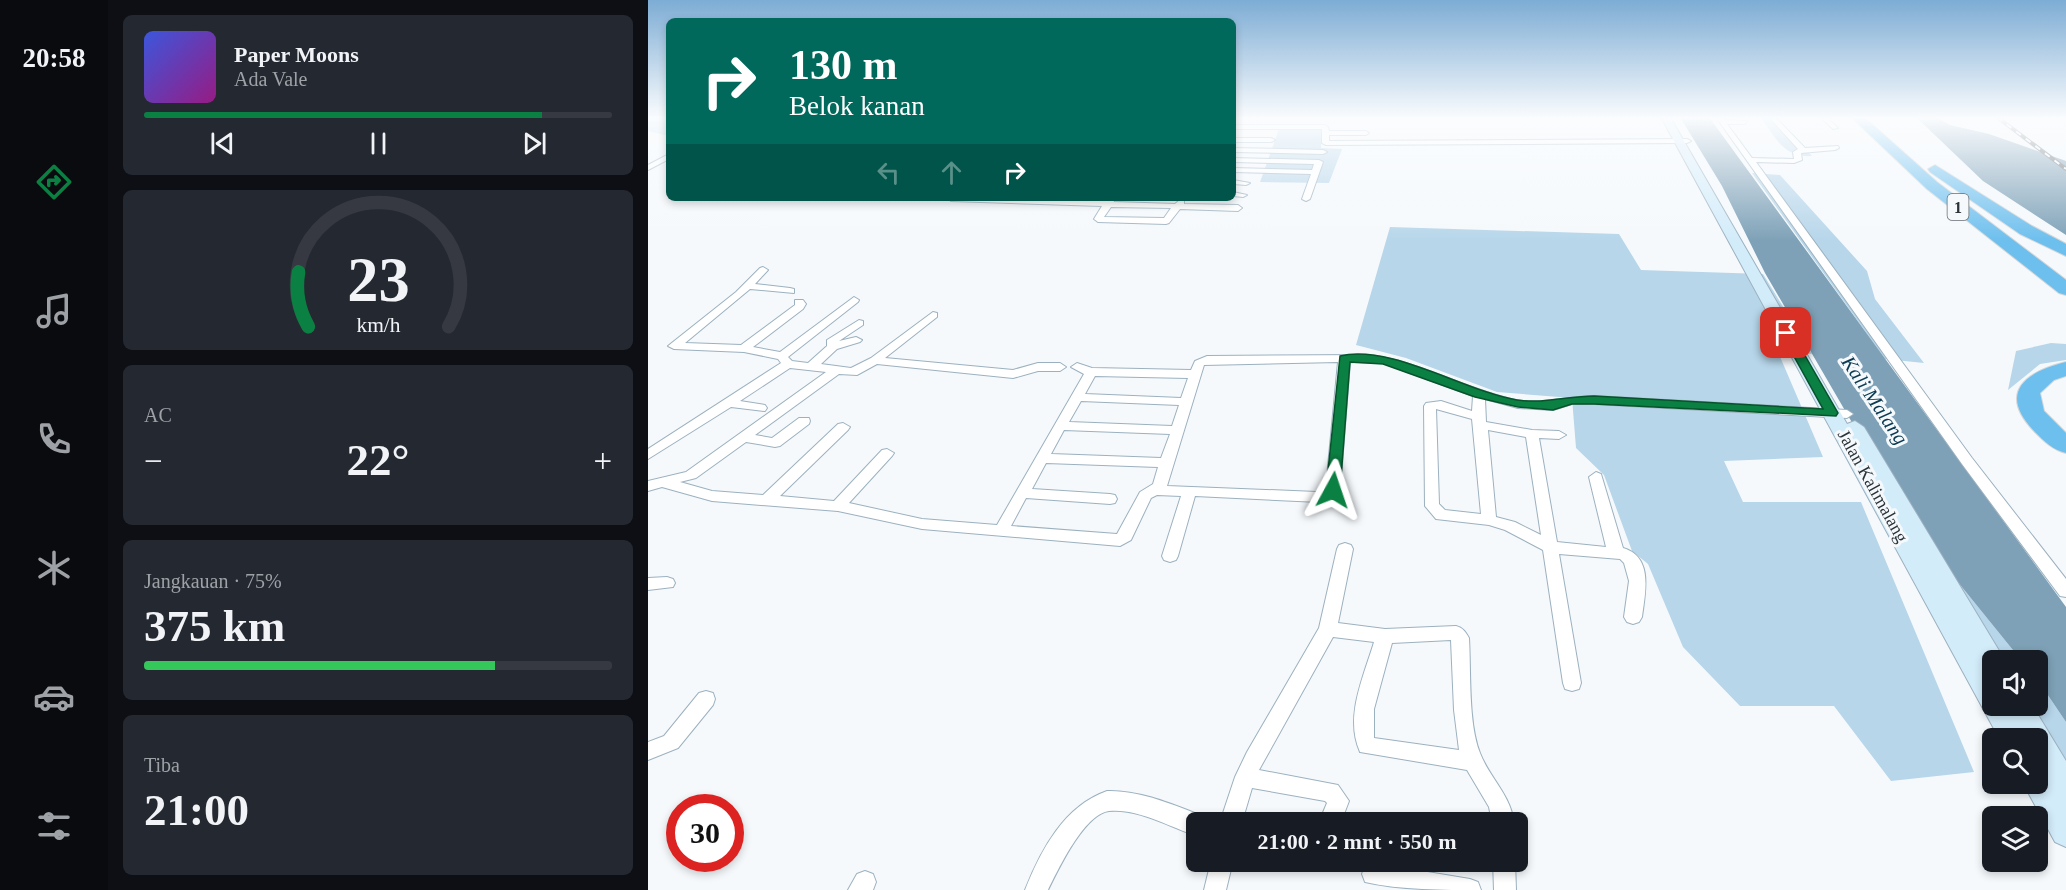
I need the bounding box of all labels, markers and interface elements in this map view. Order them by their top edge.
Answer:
text: Paper Moons [234,42,359,67]
icon: right [690,42,768,120]
text: 130 m [789,42,898,88]
text: 20:58 [23,43,86,73]
text: Ada Vale [234,68,308,90]
text: Belok kanan [789,91,925,121]
icon: previous [206,127,239,160]
icon: pause [362,127,395,160]
icon: next [518,127,551,160]
icon: left [872,156,905,189]
icon: ahead [935,156,968,189]
icon: right [998,156,1031,189]
icon: directions [33,161,75,203]
road number: 1 [1948,194,1968,220]
text: 23 [347,245,409,314]
icon: music [33,290,75,332]
pin [1760,307,1811,358]
text: km/h [356,313,400,337]
icon: arrive [1769,316,1802,349]
water label: Kali Malang [1836,351,1913,449]
text: AC [144,404,172,426]
icon: phone [33,418,75,460]
street label: Jalan Kalimalang [1834,426,1912,546]
text: 22° [347,435,410,485]
text: − [144,443,163,479]
text: + [593,443,612,479]
position arrow [1301,458,1365,522]
icon: climate [33,547,75,589]
text: Jangkauan · 75% [144,570,282,592]
text: 375 km [144,601,285,651]
map controls [1982,650,2048,872]
button: sound [1982,650,2048,716]
icon: car [33,676,75,718]
button: search [1982,728,2048,794]
text: Tiba [144,754,180,776]
text: 21:00 [144,785,249,835]
speed limit sign: 30 [666,794,744,872]
icon: filters [33,805,75,847]
button: layers [1982,806,2048,872]
text: 21:00 · 2 mnt · 550 m [1257,829,1457,854]

